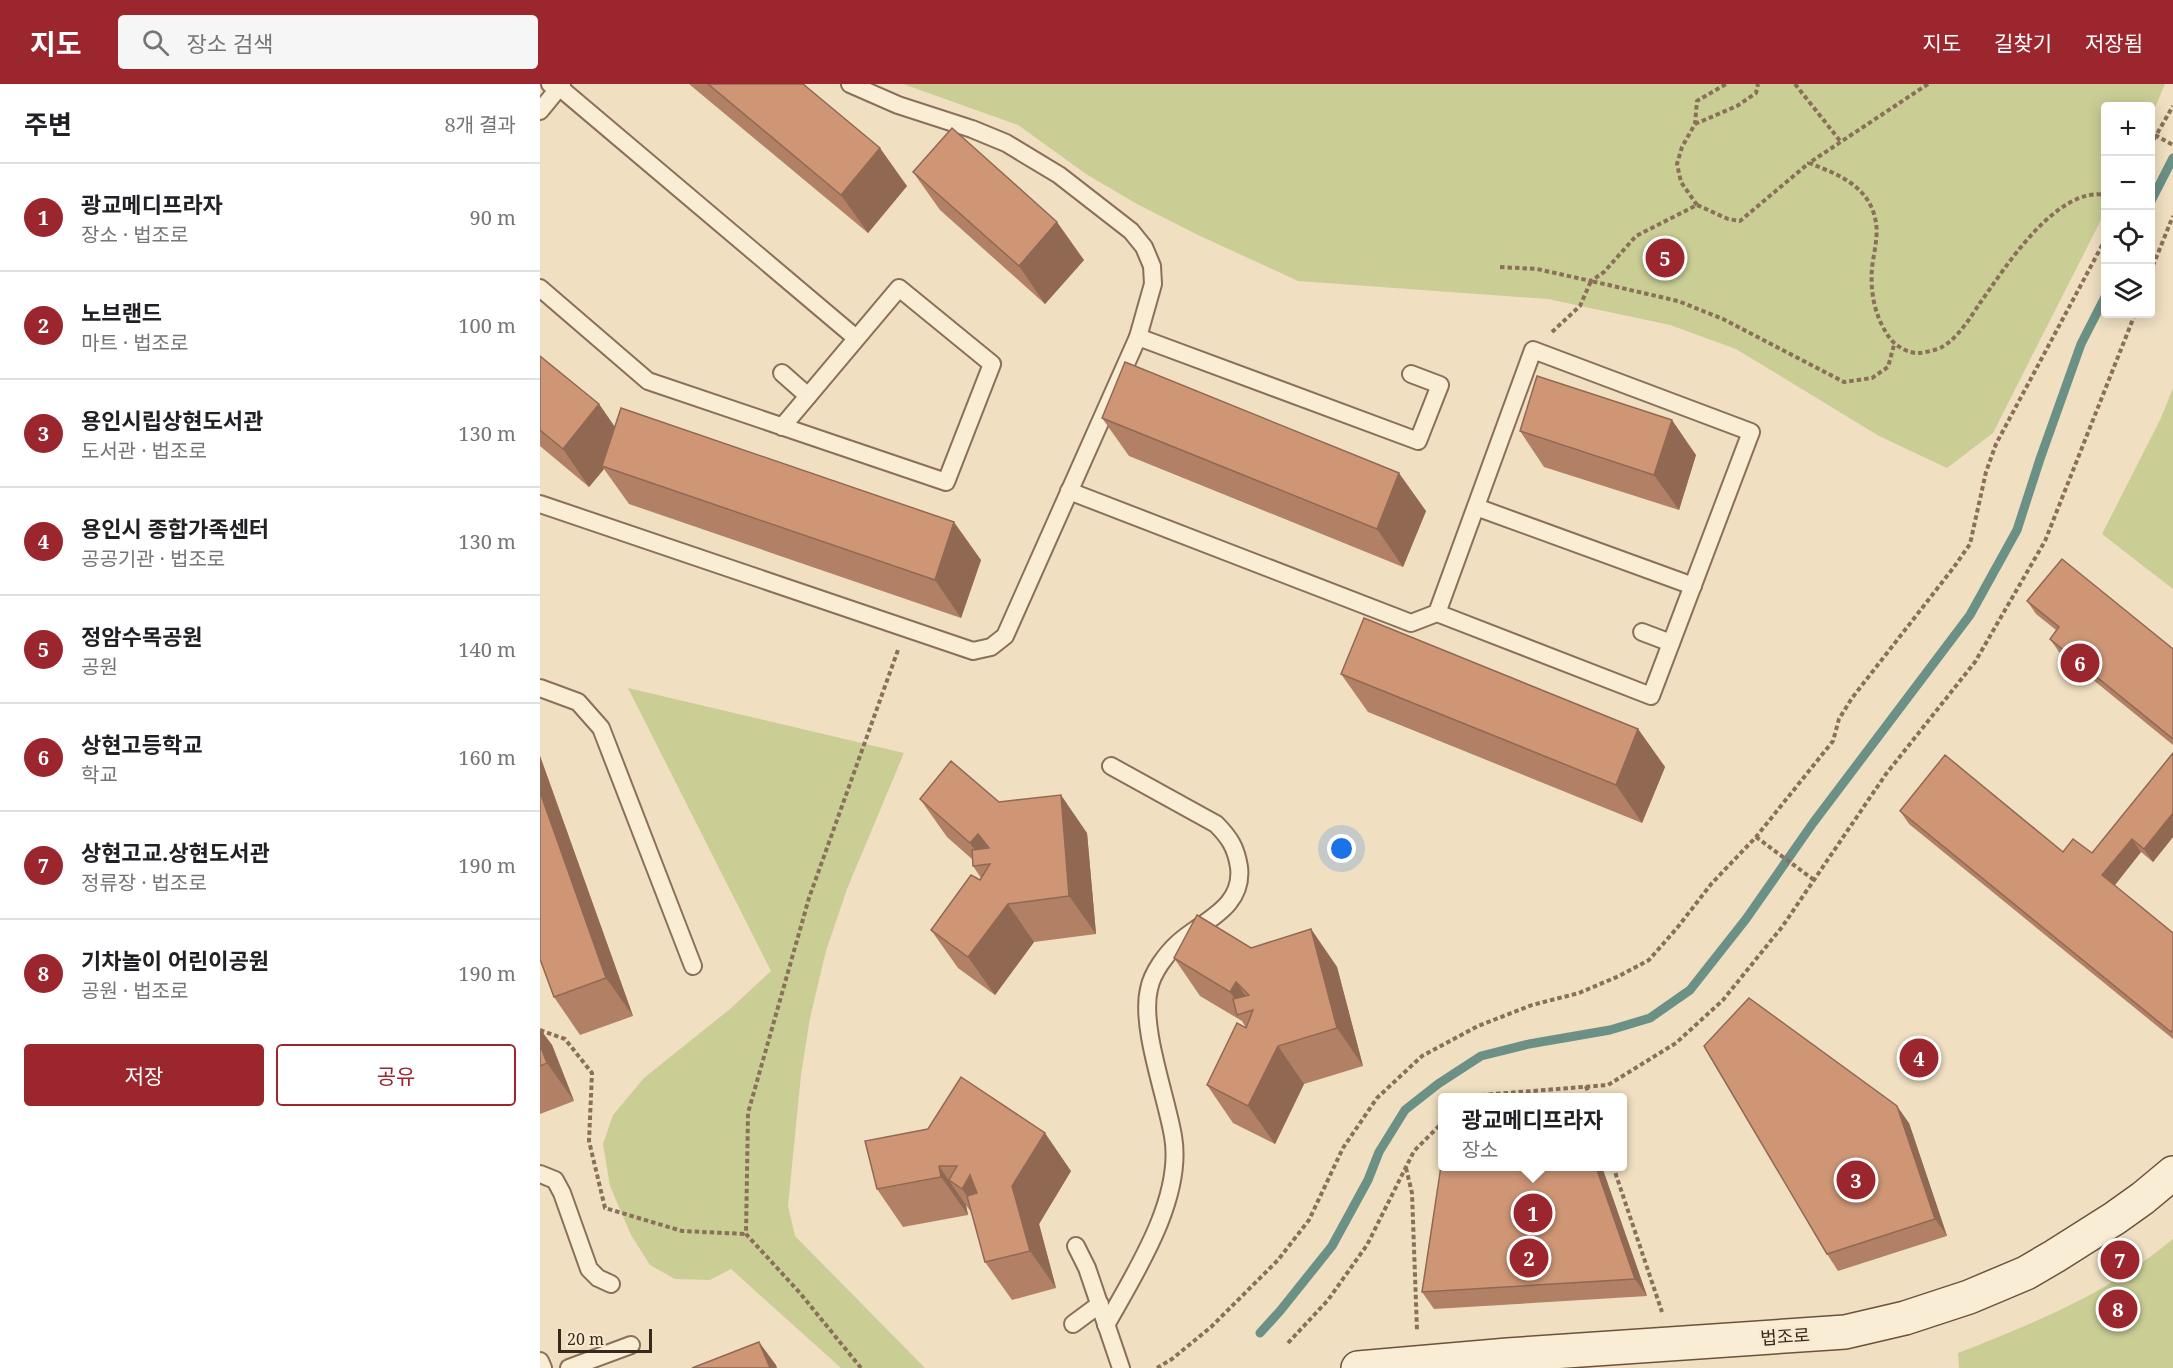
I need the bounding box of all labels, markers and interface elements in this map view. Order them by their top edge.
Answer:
search box [118,15,538,69]
text: 지도 [30,24,82,62]
icon: search [139,26,172,59]
text: 장소 검색 [187,28,273,58]
text: 지도 [1922,29,1961,57]
text: 길찾기 [1994,29,2052,57]
text: 저장됨 [2085,29,2143,57]
map controls [2101,102,2155,318]
button: + [2101,102,2155,156]
text: 주변 [24,106,72,142]
text: 8개 결과 [444,111,516,138]
button: − [2101,156,2155,210]
text: 광교메디프라자 [81,189,223,219]
text: 1 [38,204,49,231]
text: 90 m [470,204,516,231]
button: locate [2101,210,2155,264]
text: 장소 · 법조로 [81,221,188,248]
pin: 5 [1646,236,1684,280]
button: layers [2101,264,2155,318]
text: 노브랜드 [81,297,162,327]
text: 2 [38,312,49,339]
text: 100 m [458,312,516,339]
text: 마트 · 법조로 [81,329,188,356]
text: 용인시립상현도서관 [81,405,263,435]
text: 3 [38,420,49,447]
text: 130 m [458,420,516,447]
text: 도서관 · 법조로 [81,437,207,464]
text: 용인시 종합가족센터 [81,513,269,543]
text: 4 [38,528,49,555]
text: 130 m [458,528,516,555]
text: 공공기관 · 법조로 [81,545,225,572]
text: 정암수목공원 [81,621,202,651]
text: 5 [38,636,49,663]
text: 140 m [458,636,516,663]
pin: 6 [2060,640,2100,686]
text: 공원 [81,653,118,680]
text: 상현고등학교 [81,729,202,759]
text: 6 [38,744,49,771]
text: 160 m [458,744,516,771]
text: 학교 [81,761,118,788]
your location [1327,834,1356,863]
text: 상현고교.상현도서관 [81,837,270,867]
text: 7 [38,852,49,879]
text: 190 m [458,852,516,879]
text: 정류장 · 법조로 [81,869,207,896]
text: 기차놀이 어린이공원 [81,945,269,975]
text: 8 [38,960,49,987]
text: 190 m [458,960,516,987]
text: 공원 · 법조로 [81,977,188,1004]
pin: 4 [1900,1036,1938,1080]
button: 저장 [24,1044,264,1106]
button: 공유 [276,1044,516,1106]
popup [1438,1093,1627,1171]
text: 광교메디프라자 [1462,1104,1603,1134]
text: 장소 [1462,1136,1498,1163]
pin: 3 [1836,1158,1876,1202]
pin: 1 [1514,1190,1552,1236]
pin: 2 [1510,1236,1548,1280]
pin: 7 [2100,1238,2140,1282]
pin: 8 [2098,1286,2138,1332]
street label: 법조로 [1759,1322,1811,1350]
scale bar [558,1326,652,1354]
text: 20 m [567,1328,604,1350]

